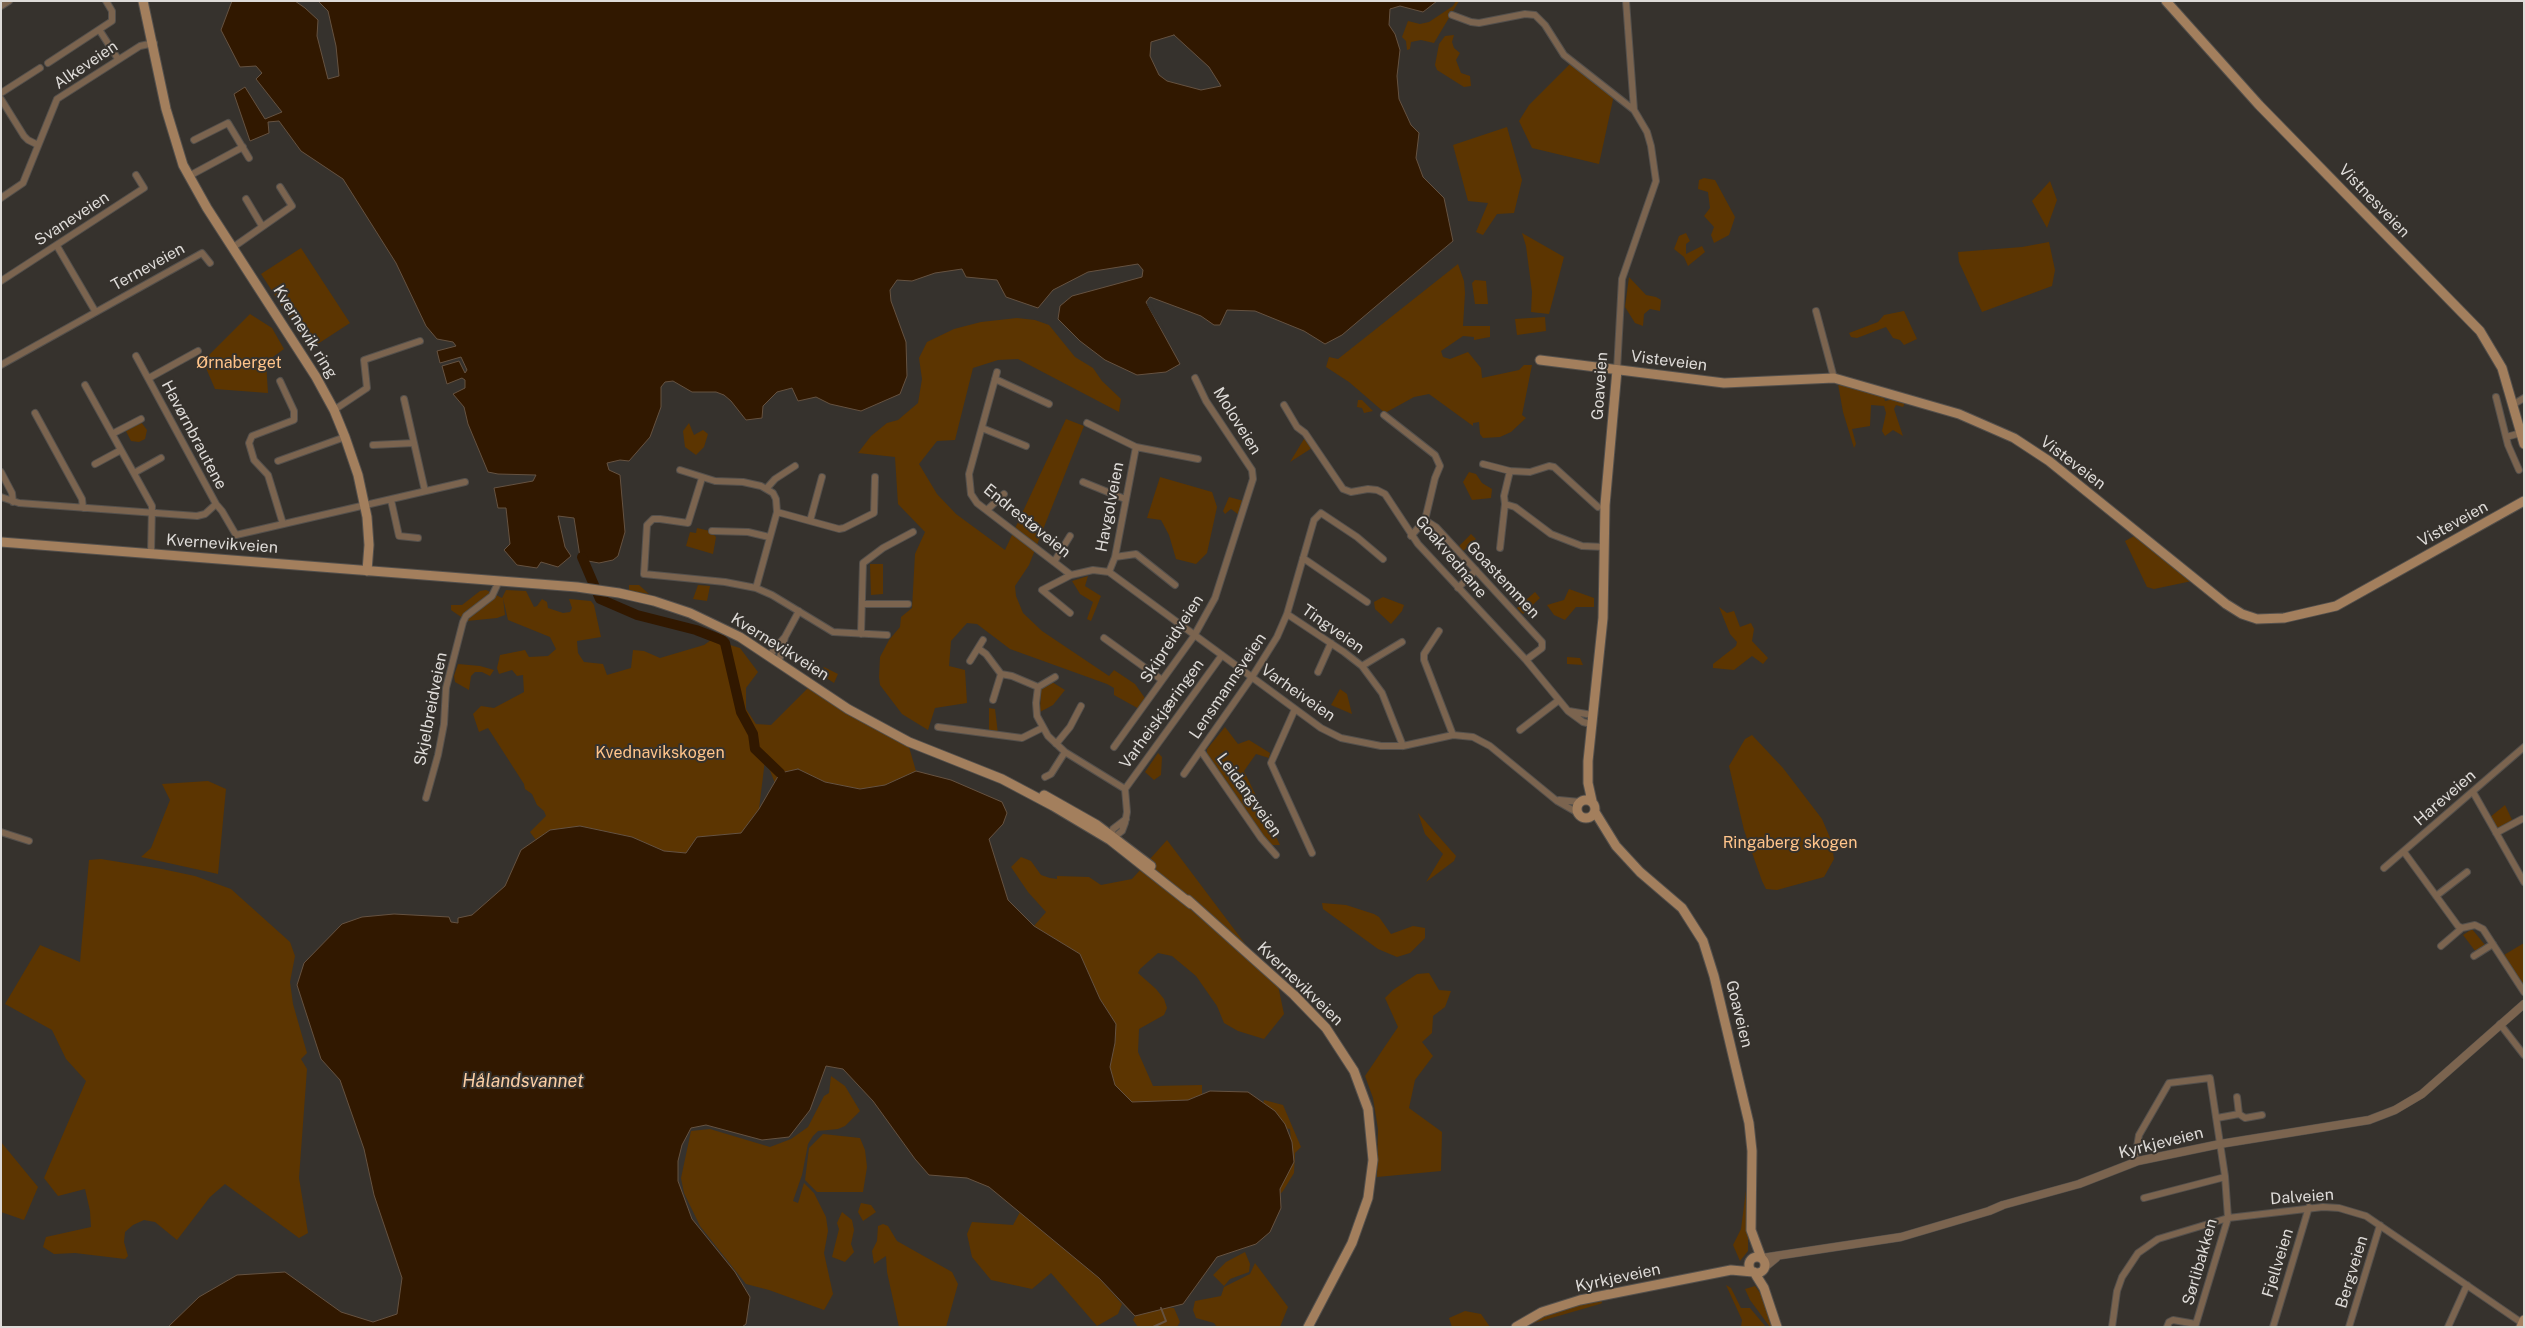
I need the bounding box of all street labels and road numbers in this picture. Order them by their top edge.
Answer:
street label: Alkeveien [50,37,122,93]
street label: Vistnesveien [2334,160,2414,242]
street label: Svaneveien [31,188,113,250]
street label: Terneveien [108,239,188,295]
street label: Kvernevik ring [269,282,341,382]
street label: Visteveien [1630,347,1708,375]
street label: Goaveien [1588,351,1612,421]
street label: Havørnbrautene [157,377,231,493]
street label: Moloveien [1209,384,1265,458]
street label: Visteveien [2037,432,2109,494]
street label: Havgolveien [1092,460,1128,554]
street label: Endrestøveien [980,480,1074,562]
street label: Visteveien [2415,497,2491,551]
street label: Goakvednane [1411,512,1491,602]
street label: Kvernevikveien [165,531,279,557]
street label: Goastemmen [1462,537,1544,623]
street label: Skipreidveien [1136,591,1208,687]
street label: Tingveien [1298,600,1368,658]
street label: Kvernevikveien [727,609,833,685]
street label: Lensmannsveien [1185,629,1271,743]
street label: Skjelbreidveien [411,651,451,767]
street label: Varheiskjæringen [1116,655,1208,773]
street label: Varheiveien [1257,660,1339,726]
street label: Leidangveien [1212,749,1286,841]
street label: Hareveien [2410,766,2480,830]
street label: Kvernevikveien [1253,938,1347,1030]
street label: Goaveien [1721,978,1757,1050]
street label: Kyrkjeveien [2117,1123,2205,1163]
street label: Dalveien [2270,1185,2334,1209]
street label: Sørlibakken [2178,1216,2222,1308]
street label: Fjellveien [2258,1226,2298,1300]
street label: Bergveien [2332,1233,2372,1311]
street label: Kyrkjeveien [1574,1260,1662,1296]

